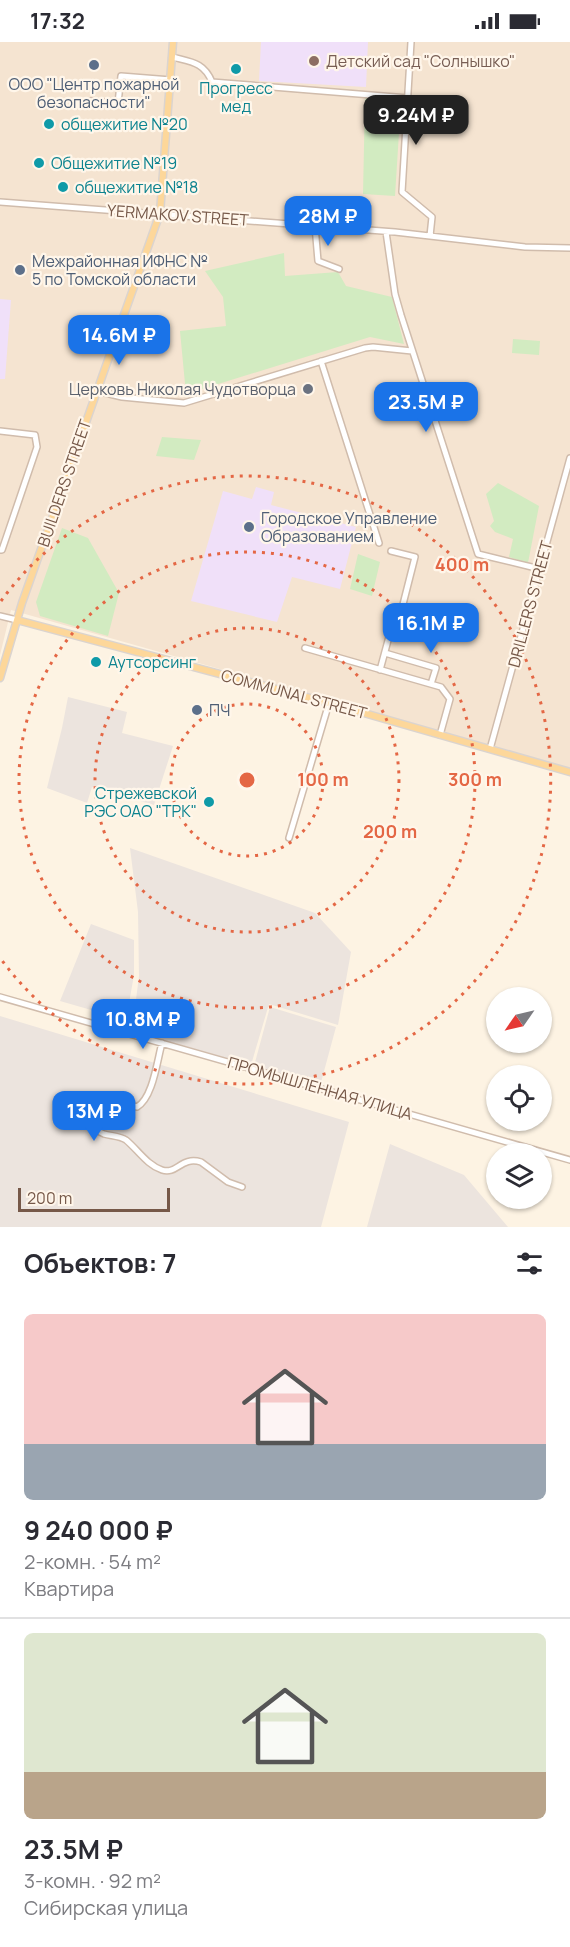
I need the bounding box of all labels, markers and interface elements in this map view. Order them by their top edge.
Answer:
text: 17:32 [30,6,85,36]
place label: Детский сад "Солнышко" [326,50,515,72]
marker: Детский сад "Солнышко" [307,54,321,68]
marker: ООО "Центр пожарной безопасности" [87,58,101,72]
marker: Прогресс мед [229,62,243,76]
place label: ООО "Центр пожарной безопасности" [9,73,179,113]
place label: Прогресс мед [199,77,273,117]
pin: 9.24M ₽ [361,95,471,146]
text: 9.24M ₽ [378,101,454,128]
place label: общежитие №20 [61,113,188,135]
marker: общежитие №20 [42,117,56,131]
place label: Общежитие №19 [51,152,177,174]
marker: Общежитие №19 [32,156,46,170]
place label: общежитие №18 [75,176,198,198]
marker: общежитие №18 [56,180,70,194]
pin: 28M ₽ [286,196,370,247]
street label: YERMAKOV STREET [106,199,250,231]
text: 28M ₽ [299,202,357,229]
place label: Межрайонная ИФНС № 5 по Томской области [32,250,208,290]
marker: Межрайонная ИФНС № 5 по Томской области [13,263,27,277]
pin: 14.6M ₽ [64,315,174,366]
text: 14.6M ₽ [82,321,156,348]
place label: Церковь Николая Чудотворца [69,378,296,400]
marker: Церковь Николая Чудотворца [301,382,315,396]
pin: 23.5M ₽ [371,382,481,433]
text: 23.5M ₽ [388,388,464,415]
street label: BUILDERS STREET [32,416,96,550]
place label: Городское Управление Образованием [261,507,437,547]
marker: Городское Управление Образованием [242,520,256,534]
street label: DRILLERS STREET [502,538,558,670]
text: 400 m [435,552,489,576]
pin: 16.1M ₽ [376,603,486,654]
text: 16.1M ₽ [397,609,465,636]
place label: Аутсорсинг [108,651,197,673]
marker: Аутсорсинг [89,655,103,669]
street label: COMMUNAL STREET [219,664,370,724]
place label: ПЧ [209,699,230,721]
marker: ПЧ [190,703,204,717]
text: 100 m [297,767,349,791]
text: 300 m [448,767,502,791]
centre of rings [237,770,257,790]
place label: Стрежевской РЭС ОАО "ТРК" [84,782,197,822]
marker: Стрежевской РЭС ОАО "ТРК" [202,795,216,809]
text: 200 m [363,819,417,843]
north arrow [486,987,552,1053]
map controls [486,987,552,1209]
pin: 10.8M ₽ [88,999,198,1050]
text: 10.8M ₽ [105,1005,181,1032]
street label: ПРОМЫШЛЕННАЯ УЛИЦА [225,1051,415,1125]
button: locate [486,1065,552,1131]
pin: 13M ₽ [52,1091,136,1142]
text: 13M ₽ [66,1097,122,1124]
button: layers [486,1143,552,1209]
scale bar [18,1185,170,1212]
text: 200 m [27,1187,72,1209]
text: Объектов: 7 [24,1245,176,1281]
icon: filters [513,1247,546,1280]
icon: home [231,1353,339,1461]
text: 9 240 000 ₽ [24,1512,173,1548]
text: 2-комн. · 54 m² [24,1548,161,1575]
text: Квартира [24,1575,114,1602]
icon: home [231,1672,339,1780]
text: 23.5M ₽ [24,1831,123,1867]
text: 3-комн. · 92 m² [24,1867,161,1894]
text: Сибирская улица [24,1894,188,1921]

